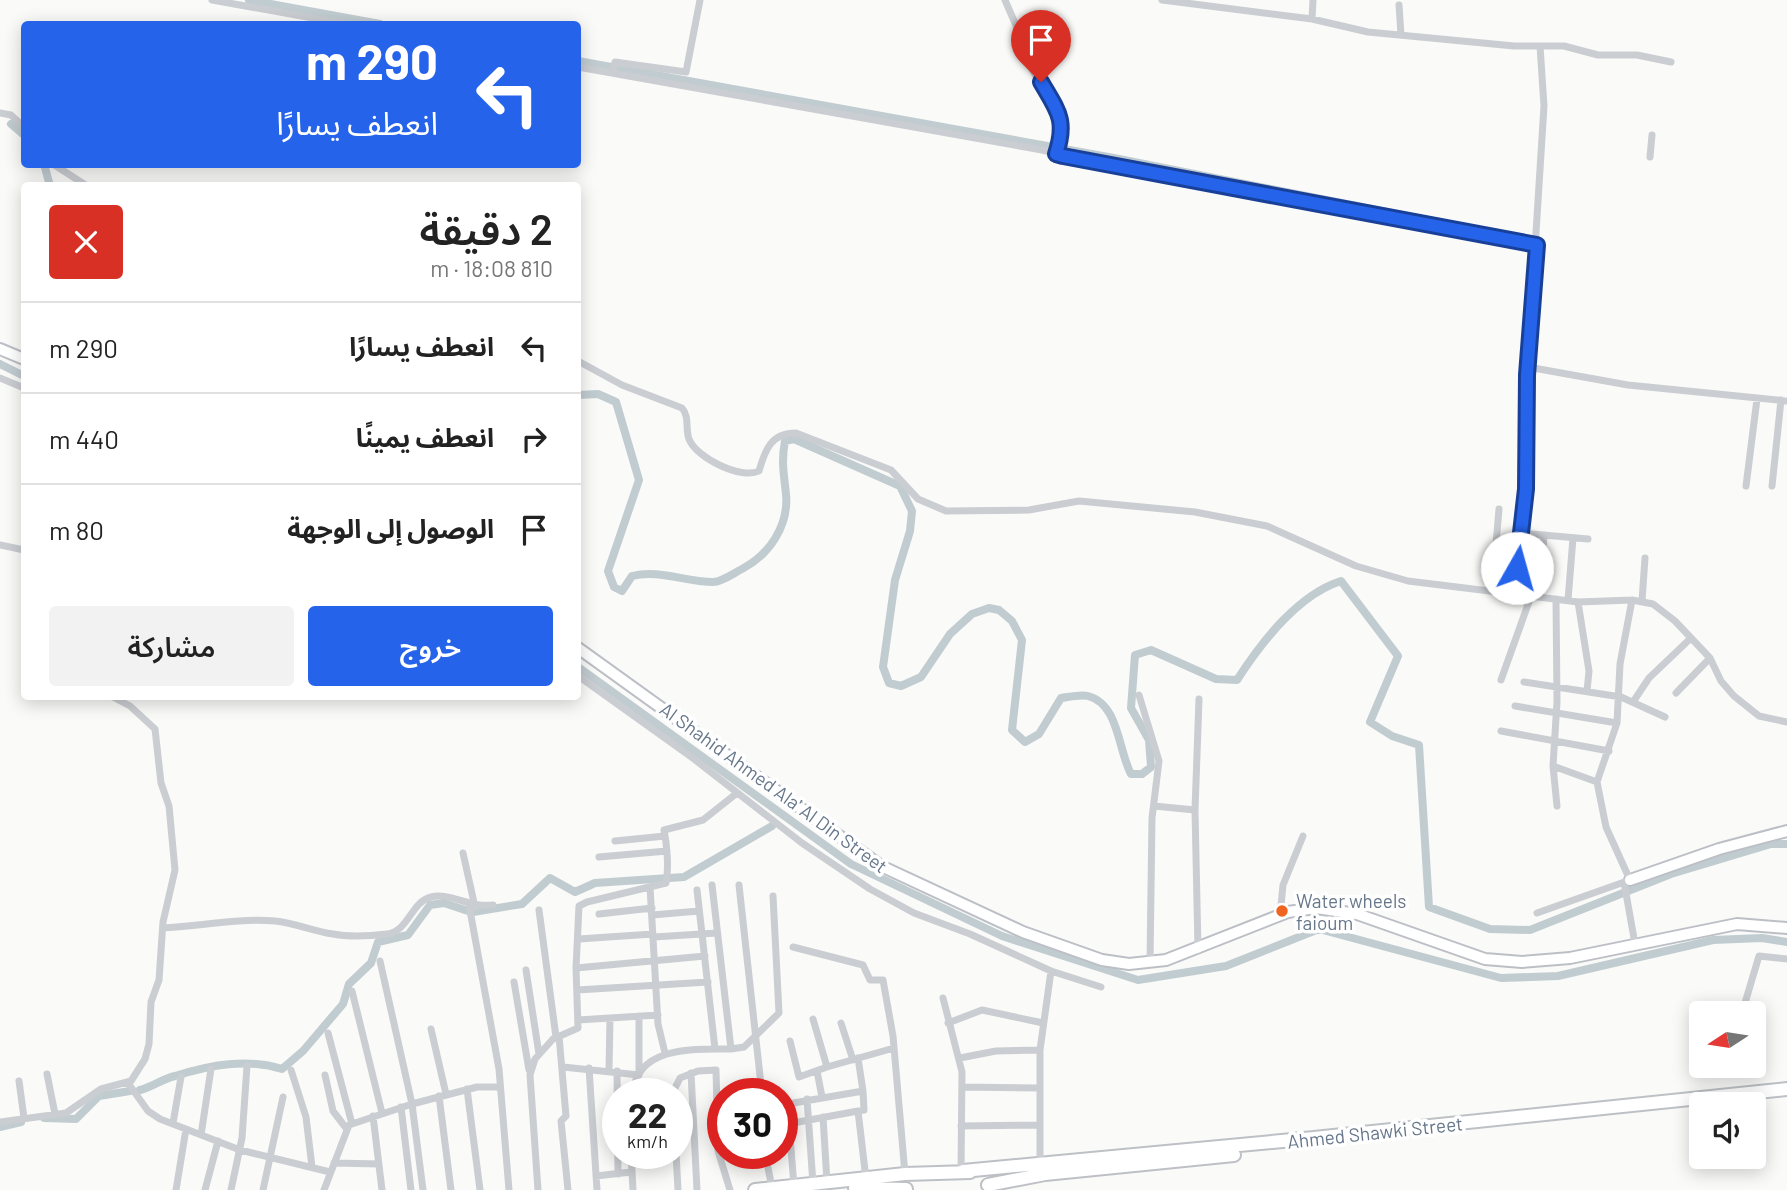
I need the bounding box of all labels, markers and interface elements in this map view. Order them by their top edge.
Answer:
pin [1011,10,1071,82]
icon: arrive [1022,21,1060,59]
text: 290 m [306,31,438,90]
icon: left [462,49,553,140]
text: انعطف يسارًا [276,103,438,141]
text: 2 دقيقة [420,203,553,253]
button: close [49,205,123,279]
text: 810 m · 18:08 [430,254,553,282]
icon: left [515,329,553,367]
text: انعطف يسارًا [349,330,494,361]
text: 290 m [49,332,118,363]
icon: right [515,420,553,458]
text: انعطف يمينًا [356,421,494,452]
text: 440 m [49,423,119,454]
icon: arrive [515,511,553,549]
text: الوصول إلى الوجهة [287,512,494,543]
text: 80 m [49,514,104,545]
position arrow [1480,531,1554,605]
button: مشاركة [49,606,294,686]
button: خروج [308,606,553,686]
street label: Al Shahid Ahmed Ala' Al Din Street [656,697,892,877]
place label: Water wheels faioum [1296,889,1406,934]
marker: Water wheels faioum [1274,903,1290,919]
north arrow [1689,1001,1766,1078]
map controls [1689,1001,1766,1169]
speed limit sign: 30 [707,1078,798,1169]
button: sound [1689,1092,1766,1169]
text: 22 [628,1093,667,1135]
street label: Ahmed Shawki Street [1286,1111,1464,1153]
text: km/h [627,1130,668,1152]

